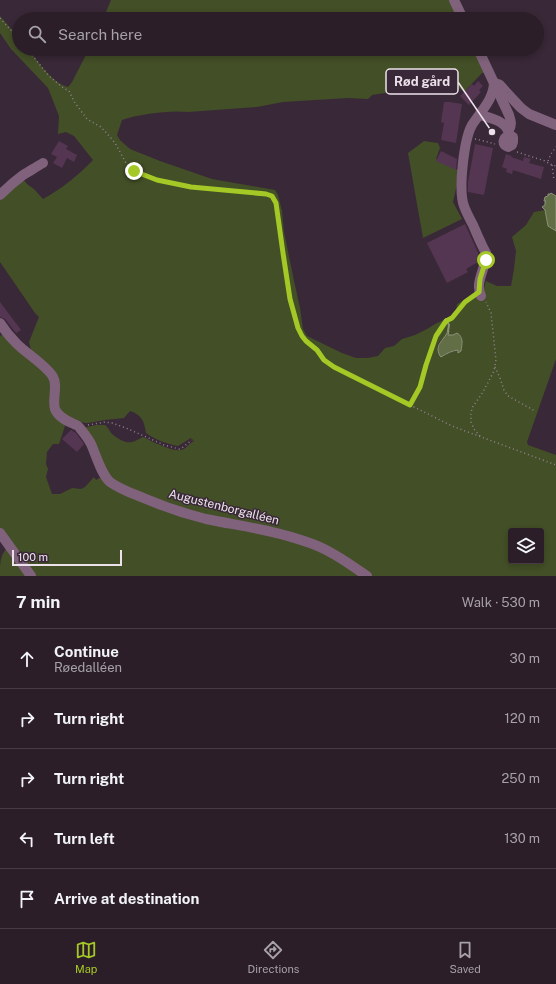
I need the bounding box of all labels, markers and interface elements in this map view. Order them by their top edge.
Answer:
search box [12,12,544,56]
icon: search [26,23,48,45]
text: Search here [58,26,142,43]
callout: Rød gård [386,69,458,94]
text: Rød gård [394,74,450,89]
route end [125,162,143,180]
route start [477,251,495,269]
street label: Augustenborgalléen [167,486,281,528]
map controls [508,528,544,564]
button: layers [508,528,544,564]
scale bar [12,548,122,567]
text: 100 m [18,551,48,563]
text: 7 min [16,592,60,612]
text: Walk · 530 m [462,595,540,610]
text: Continue [54,643,119,660]
icon: ahead [16,648,38,670]
text: 30 m [510,651,540,666]
text: Røedalléen [54,660,122,675]
icon: right [16,708,38,730]
text: Turn right [54,710,124,727]
text: 120 m [505,711,540,726]
icon: right [16,768,38,790]
text: Turn right [54,770,124,787]
text: 250 m [502,771,540,786]
icon: left [16,828,38,850]
text: Turn left [54,830,115,847]
text: 130 m [504,831,540,846]
icon: arrive [16,888,38,910]
text: Arrive at destination [54,890,199,907]
tab: Map [75,939,97,975]
tab: Directions [248,939,299,975]
tab: Saved [449,939,481,975]

